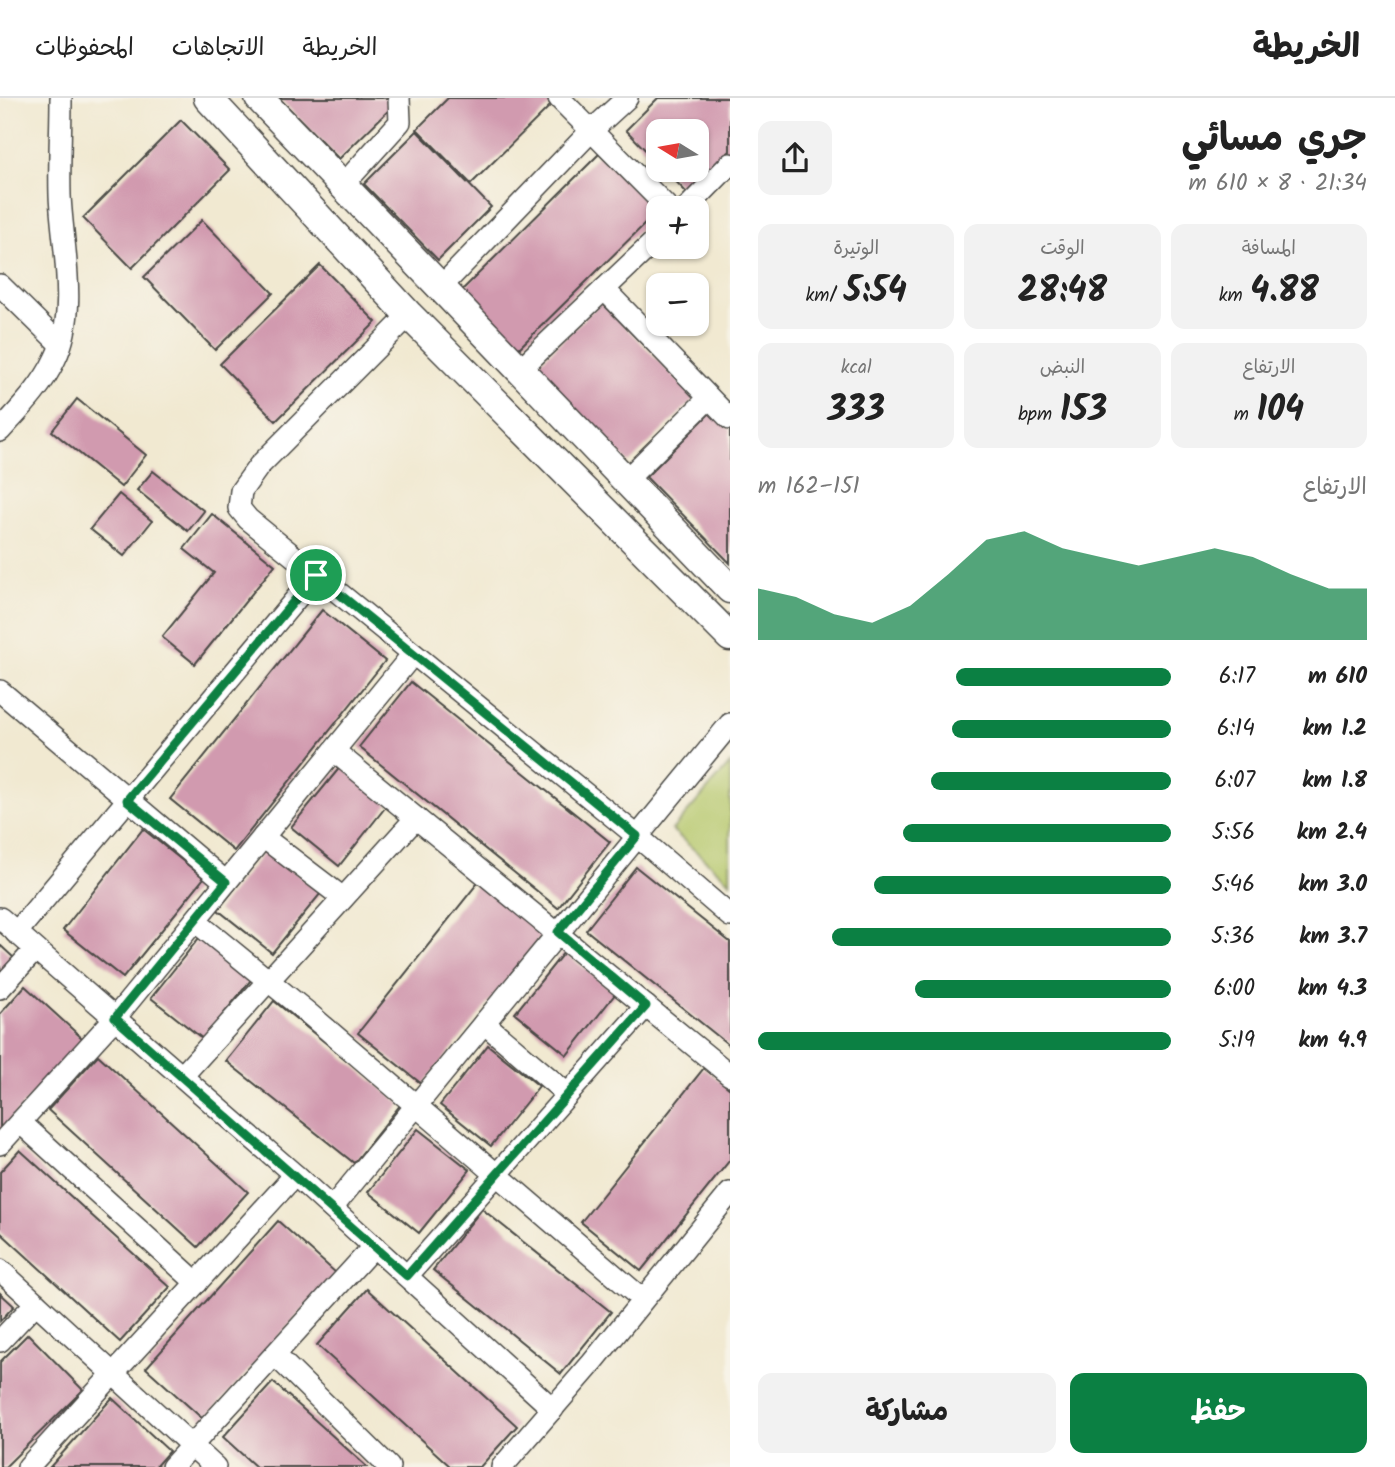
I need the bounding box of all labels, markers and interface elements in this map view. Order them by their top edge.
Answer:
text: الخريطة [1253,22,1360,75]
text: المحفوظات [35,29,134,68]
text: الاتجاهات [172,29,265,68]
text: الخريطة [303,29,377,68]
text: جري مسائي [1182,110,1367,170]
north arrow [646,119,709,182]
map controls [646,119,709,336]
button: share [758,121,832,195]
text: 21:34 · 8 × 610 m [1188,166,1367,202]
button: + [646,196,709,259]
text: الوتيرة [833,234,879,264]
text: الوقت [1040,234,1085,264]
text: المسافة [1242,234,1296,264]
text: 5:54 [844,264,907,320]
text: 28:48 [1018,264,1107,320]
text: 4.88 [1250,264,1319,320]
button: − [646,273,709,336]
text: /km [805,281,844,311]
text: km [1219,281,1250,311]
text: kcal [841,353,872,383]
text: النبض [1040,353,1085,383]
text: الارتفاع [1242,353,1295,383]
text: 333 [827,383,885,439]
text: 153 [1060,383,1107,439]
text: 104 [1256,383,1304,439]
text: bpm [1018,400,1060,430]
text: m [1234,400,1256,430]
text: 151–162 m [758,469,860,505]
text: الارتفاع [1303,470,1367,506]
pin [286,545,346,605]
icon: arrive [297,556,335,594]
text: 6:17 [1219,659,1255,695]
text: 610 m [1308,659,1367,695]
text: 6:14 [1217,711,1255,747]
text: 1.2 km [1302,711,1367,747]
text: 6:07 [1214,763,1255,799]
text: 1.8 km [1302,763,1367,799]
text: 5:56 [1212,815,1255,851]
text: 2.4 km [1297,815,1367,851]
text: 5:46 [1212,867,1255,903]
text: 3.0 km [1298,867,1367,903]
text: 5:36 [1211,919,1255,955]
text: 3.7 km [1299,919,1367,955]
text: 6:00 [1214,971,1255,1007]
text: 4.3 km [1297,971,1367,1007]
text: 5:19 [1219,1023,1255,1059]
text: 4.9 km [1298,1023,1367,1059]
button: مشاركة [758,1373,1056,1453]
button: حفظ [1070,1373,1367,1453]

